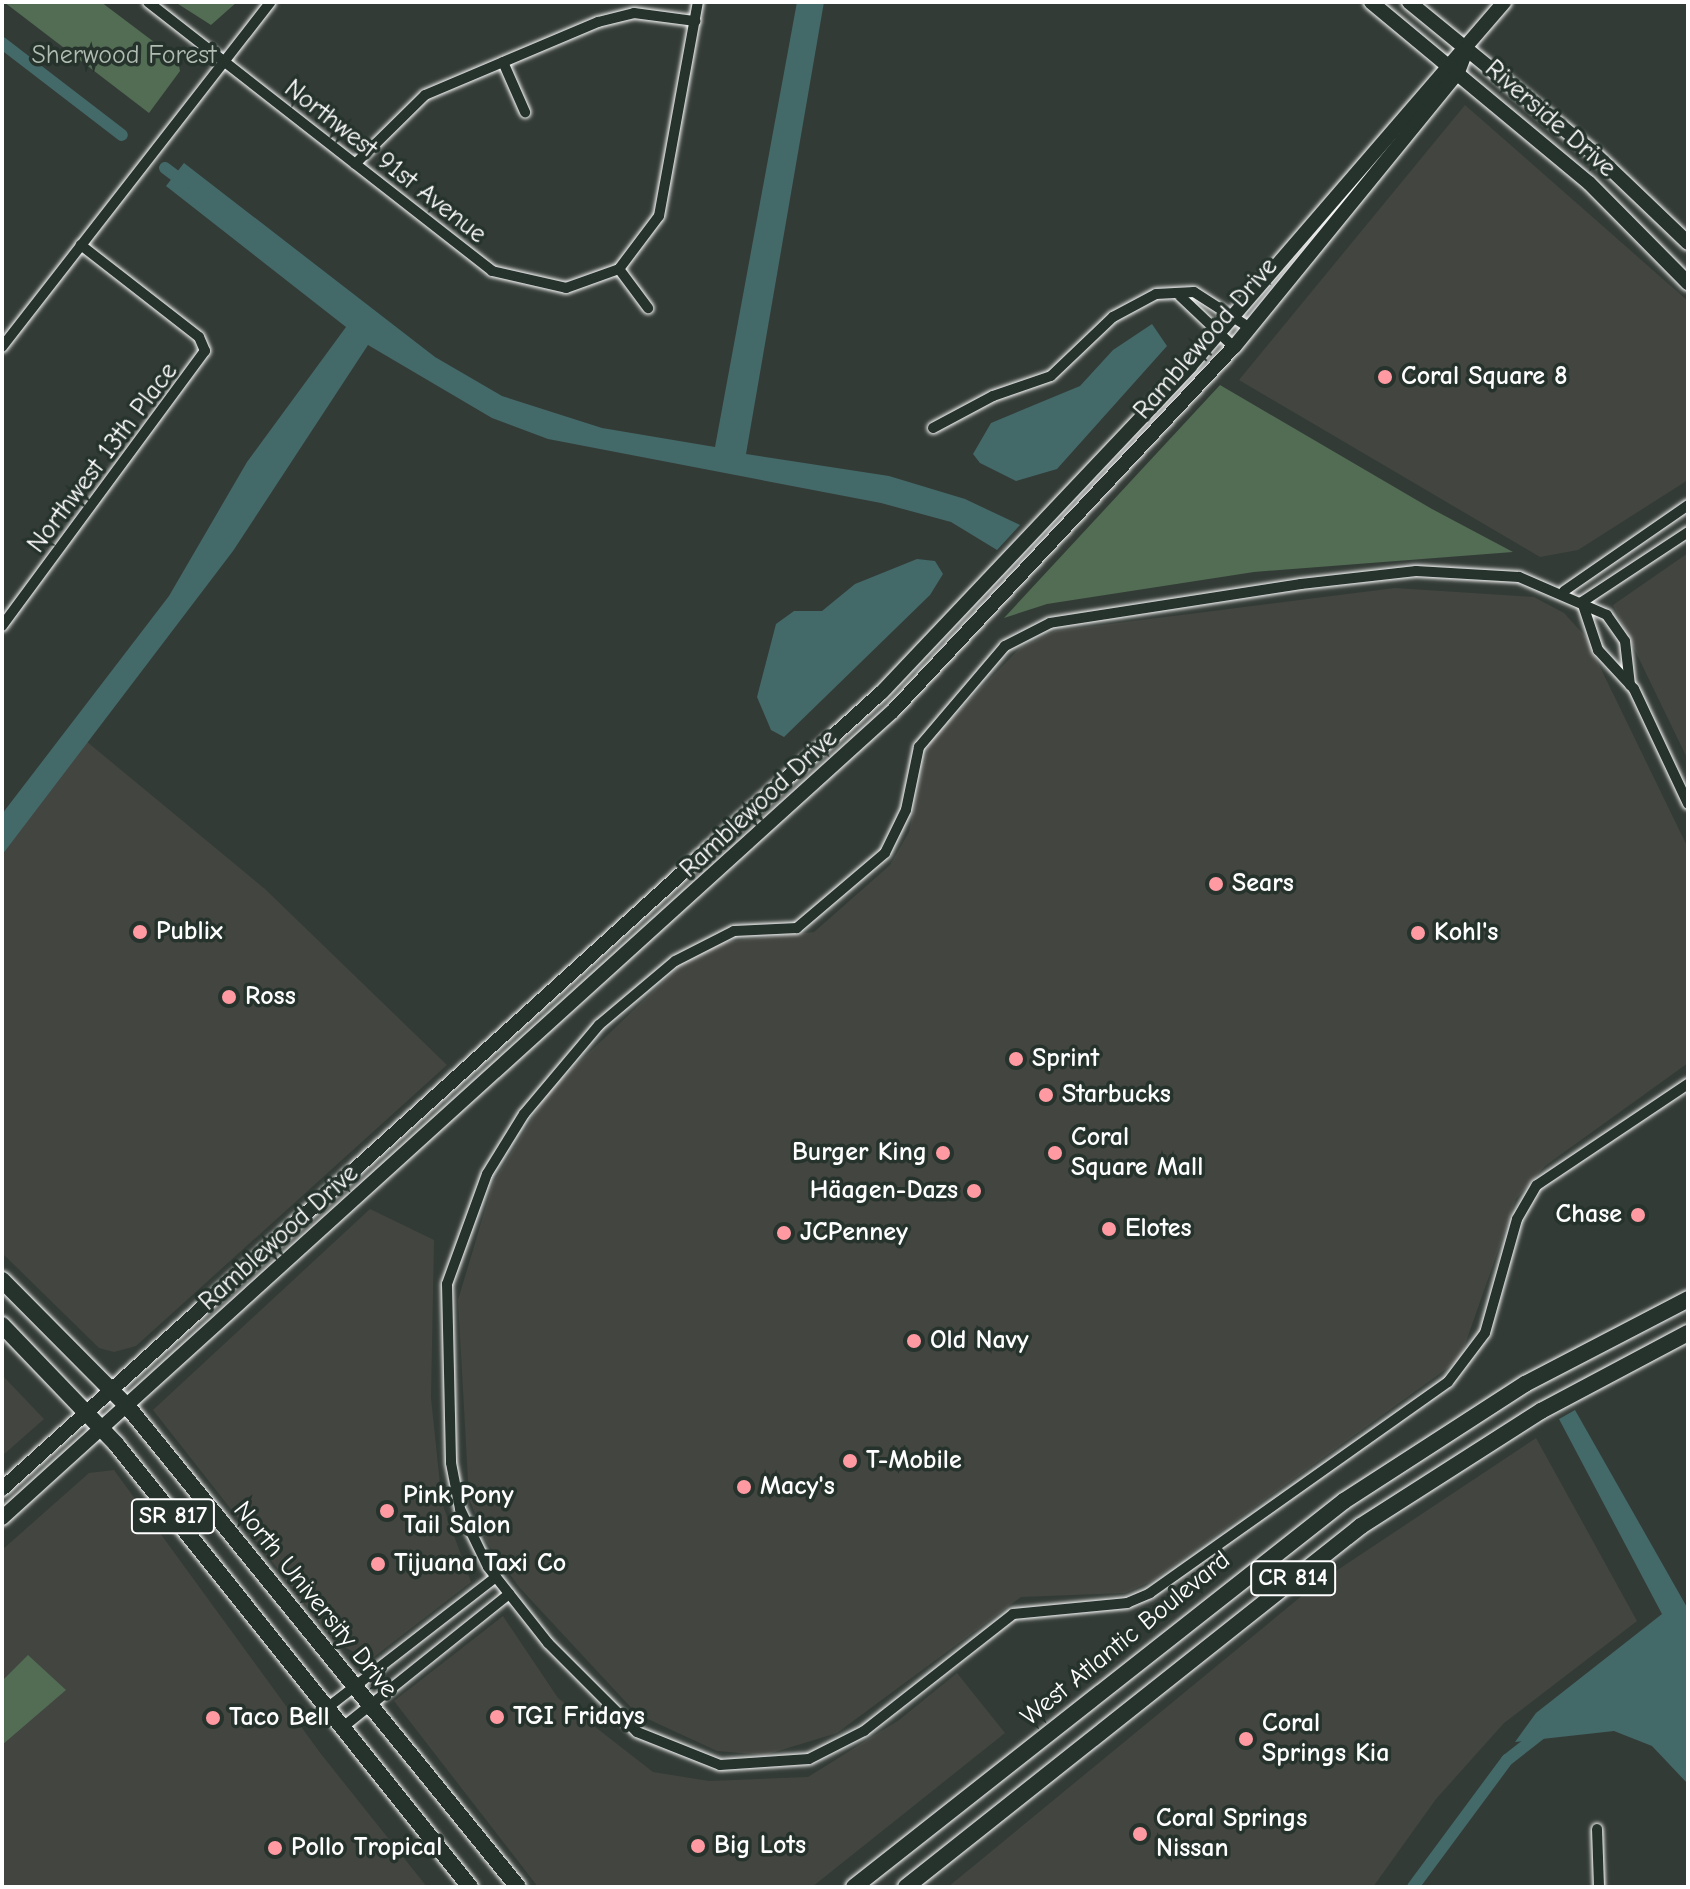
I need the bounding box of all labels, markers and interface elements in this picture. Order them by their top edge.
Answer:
park label: Sherwood Forest [31,40,217,72]
street label: Riverside Drive [1478,54,1622,184]
street label: Northwest 91st Avenue [278,73,492,251]
street label: Ramblewood Drive [1127,252,1285,426]
street label: Northwest 13th Place [21,357,185,559]
place label: Coral Square 8 [1401,361,1568,393]
marker: Coral Square 8 [1376,368,1394,386]
street label: Ramblewood Drive [674,723,844,885]
place label: Sears [1232,868,1294,900]
marker: Sears [1207,875,1225,893]
place label: Publix [156,916,223,948]
place label: Kohl's [1434,917,1498,949]
marker: Publix [131,923,149,941]
marker: Kohl's [1409,924,1427,942]
place label: Ross [245,981,296,1013]
marker: Ross [220,988,238,1006]
place label: Sprint [1032,1043,1099,1075]
marker: Sprint [1007,1050,1025,1068]
place label: Starbucks [1062,1079,1171,1111]
marker: Starbucks [1037,1086,1055,1104]
place label: Coral Square Mall [1071,1122,1203,1184]
place label: Burger King [792,1137,927,1169]
marker: Burger King [934,1144,952,1162]
marker: Coral Square Mall [1046,1144,1064,1162]
street label: Ramblewood Drive [193,1158,365,1318]
place label: Häagen-Dazs [810,1175,958,1207]
marker: Häagen-Dazs [965,1182,983,1200]
place label: Chase [1556,1199,1622,1231]
marker: Chase [1629,1206,1647,1224]
place label: Elotes [1125,1213,1192,1245]
place label: JCPenney [800,1217,908,1249]
marker: Elotes [1100,1220,1118,1238]
marker: JCPenney [775,1224,793,1242]
place label: Old Navy [930,1325,1029,1357]
marker: Old Navy [905,1332,923,1350]
place label: T-Mobile [866,1445,962,1477]
marker: T-Mobile [841,1452,859,1470]
place label: Macy's [760,1471,835,1503]
marker: Macy's [735,1478,753,1496]
place label: Pink Pony Tail Salon [403,1480,514,1542]
road number: SR 817 [129,1496,217,1536]
street label: North University Drive [226,1496,404,1704]
marker: Pink Pony Tail Salon [378,1502,396,1520]
street label: West Atlantic Boulevard [1015,1545,1237,1733]
place label: Tijuana Taxi Co [394,1548,566,1580]
marker: Tijuana Taxi Co [369,1555,387,1573]
road number: CR 814 [1249,1558,1337,1598]
place label: TGI Fridays [513,1701,645,1733]
place label: Taco Bell [229,1702,330,1734]
marker: TGI Fridays [488,1708,506,1726]
place label: Coral Springs Kia [1262,1708,1389,1770]
marker: Taco Bell [204,1709,222,1727]
marker: Coral Springs Kia [1237,1730,1255,1748]
place label: Coral Springs Nissan [1156,1803,1307,1864]
marker: Coral Springs Nissan [1131,1825,1149,1843]
place label: Big Lots [714,1830,806,1862]
place label: Pollo Tropical [291,1832,442,1864]
marker: Big Lots [689,1837,707,1855]
marker: Pollo Tropical [266,1839,284,1857]

